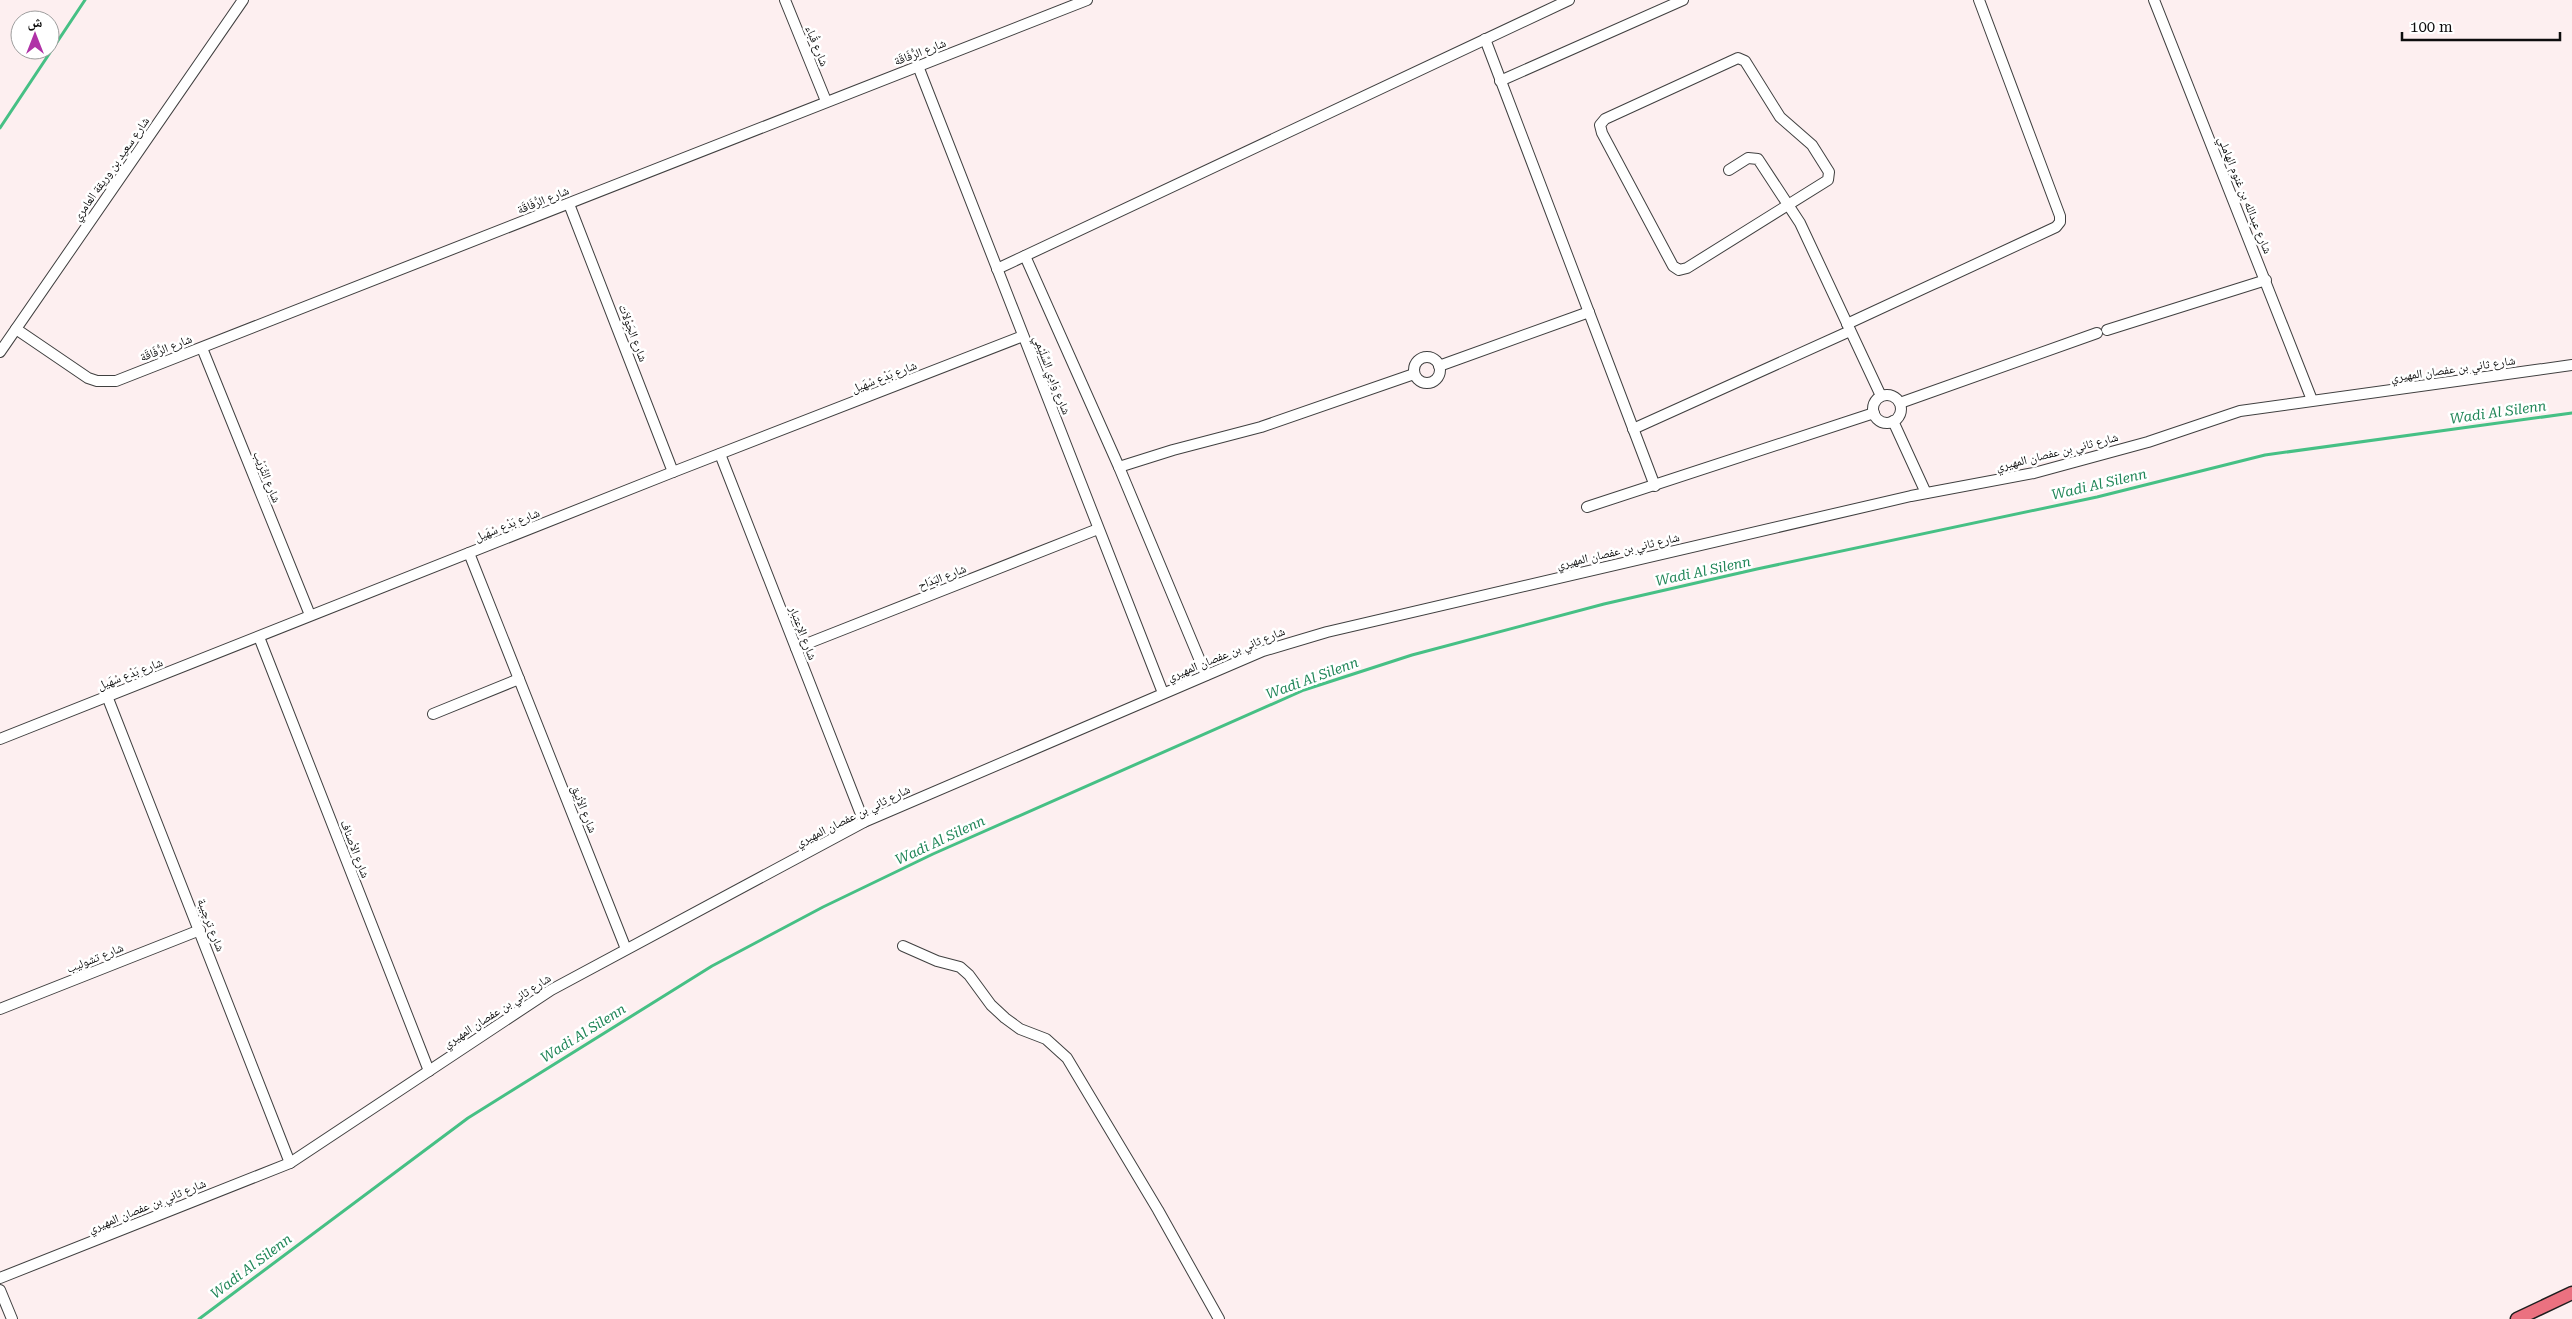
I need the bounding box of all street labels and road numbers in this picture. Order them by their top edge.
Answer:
street label: شارع قُباء [802,24,832,69]
street label: شارع الرُّفَاقَة [892,36,948,69]
street label: شارع سعيد بن وريقة العامري [70,114,155,225]
street label: شارع عبدالله بن غنوم الهاملي [2212,134,2275,257]
street label: شارع الرُّفَاقَة [515,183,571,218]
street label: شارع الجَوْلاَت [615,302,650,364]
street label: شارع الرُّفَاقَة [138,332,194,365]
street label: شارع وَادِي السِّلَيْمِي [1028,333,1074,418]
street label: شارع ثاني بن عفصان المهيري [2390,353,2517,388]
street label: شارع بَدْع سْهَيل [849,358,919,397]
street label: شارع ثاني بن عفصان المهيري [1994,430,2120,477]
street label: شارع الثُرَيْب [249,449,284,505]
street label: شارع بَدْع سْهَيل [472,506,542,545]
street label: شارع ثاني بن عفصان المهيري [1555,530,1682,575]
street label: شارع البَدَاح [916,561,969,594]
street label: شارع الإعتبار [785,603,820,662]
street label: شارع ثاني بن عفصان المهيري [1165,624,1288,687]
street label: شارع بَدْع سْهَيل [95,655,165,694]
street label: شارع ثاني بن عفصان المهيري [793,782,914,853]
street label: شارع الأنِيق [567,783,600,835]
street label: شارع الأصناف [337,818,373,880]
street label: شارع ترچيبة [194,896,228,954]
street label: شارع تشوليب [64,940,126,977]
street label: شارع ثاني بن عفصان المهيري [441,971,555,1054]
street label: شارع ثاني بن عفصان المهيري [86,1176,209,1239]

